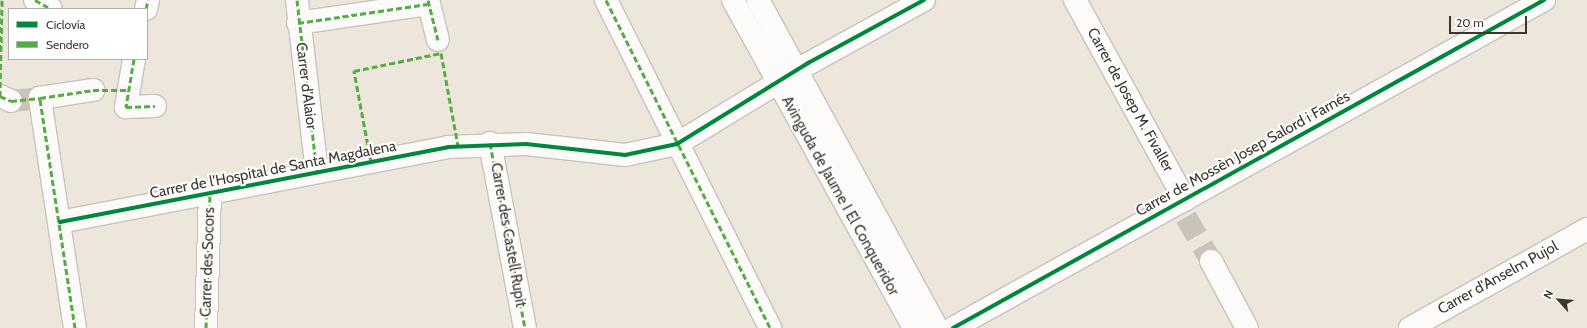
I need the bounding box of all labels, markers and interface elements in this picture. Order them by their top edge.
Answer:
legend [8,8,148,60]
scale bar [1451,8,1529,34]
text: 20 m [1456,15,1484,30]
text: Ciclovía [46,17,85,32]
street label: Carrer de Josep M. Fivaller [1083,25,1177,175]
text: Sendero [46,37,89,52]
street label: Carrer d'Alaior [292,41,320,131]
street label: Carrer de Mossèn Josep Salord i Farnés [1133,87,1353,221]
street label: Avinguda de Jaume I El Conqueridor [777,93,903,299]
street label: Carrer de l'Hospital de Santa Magdalena [148,137,398,203]
street label: Carrer des Castell Rupit [486,161,530,309]
street label: Carrer des Socors [197,207,219,317]
street label: Carrer d'Anselm Pujol [1435,237,1561,319]
north arrow [1539,280,1579,320]
text: N [1540,288,1556,301]

